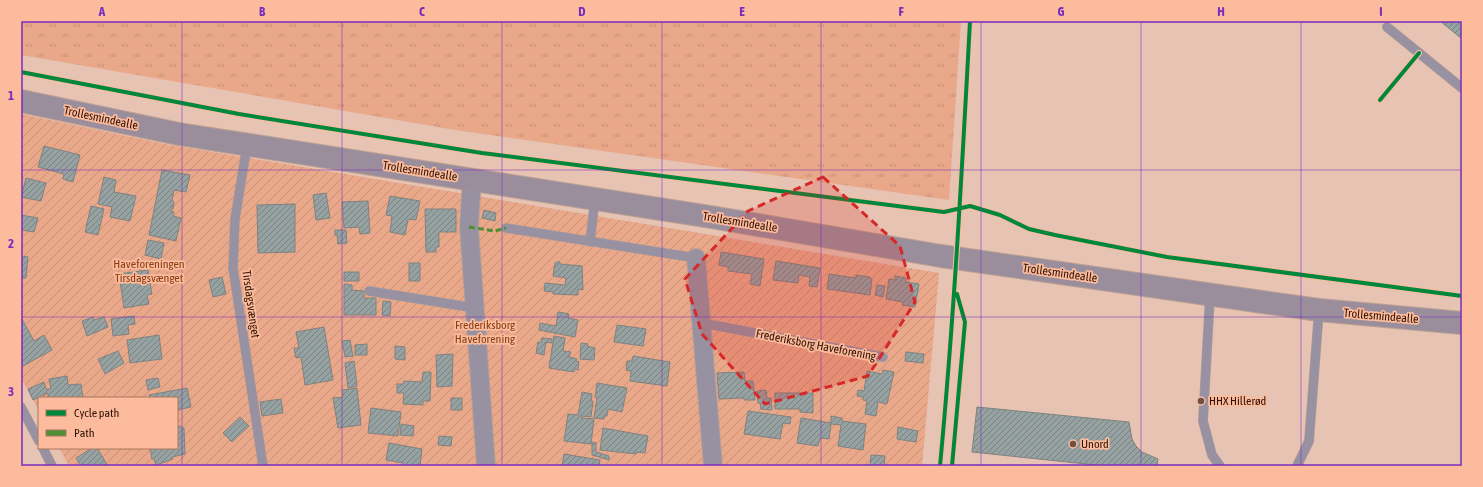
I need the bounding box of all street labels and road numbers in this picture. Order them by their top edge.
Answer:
street label: Trollesmindealle [63,103,139,133]
street label: Trollesmindealle [382,158,458,184]
street label: Trollesmindealle [702,209,778,235]
street label: Trollesmindealle [1022,261,1098,285]
street label: Tirsdagsvænget [239,269,263,339]
street label: Trollesmindealle [1343,306,1419,326]
street label: Frederiksborg Haveforening [755,326,878,364]

